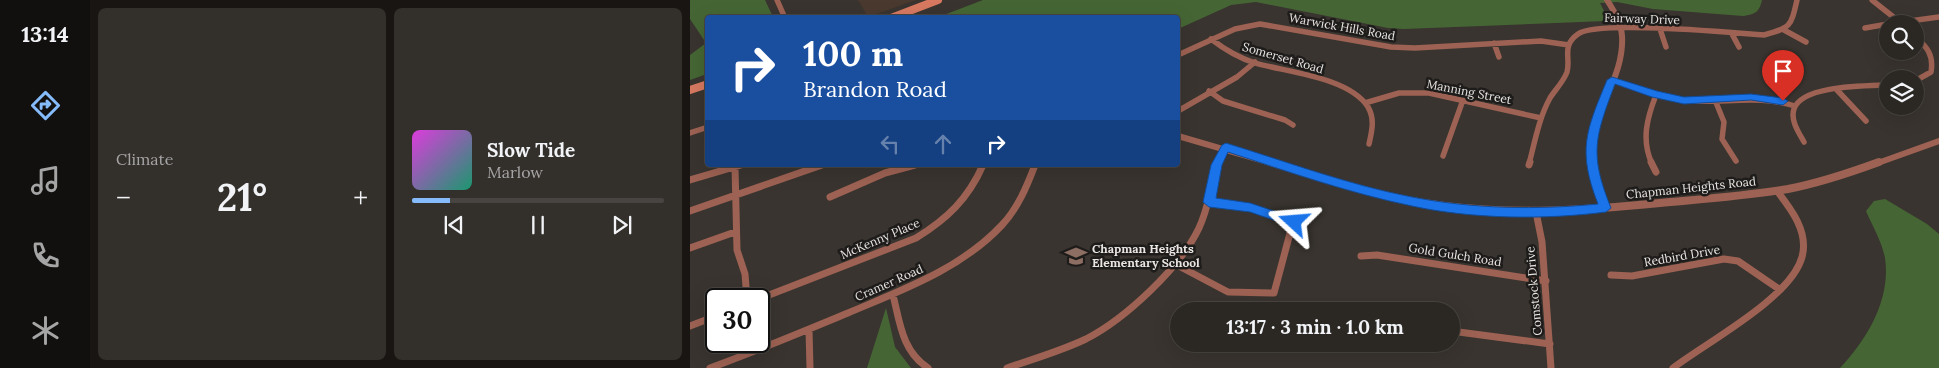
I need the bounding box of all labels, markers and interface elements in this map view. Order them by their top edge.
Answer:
street label: Warwick Hills Road [1288,10,1396,43]
street label: Fairway Drive [1604,10,1681,27]
map controls [1879,15,1924,115]
button: search [1879,15,1924,60]
text: 13:14 [21,20,69,48]
text: 100 m [803,31,903,76]
icon: right [720,35,785,100]
street label: Somerset Road [1241,39,1326,76]
pin [1762,50,1804,101]
icon: arrive [1769,57,1797,85]
button: layers [1879,70,1924,115]
text: Brandon Road [803,75,947,103]
street label: Manning Street [1425,76,1513,107]
icon: directions [28,88,63,123]
icon: left [876,130,904,158]
icon: ahead [929,130,957,158]
icon: right [982,130,1010,158]
text: Slow Tide [487,138,575,162]
text: Climate [116,149,173,169]
text: Marlow [487,162,543,182]
icon: music [28,163,63,198]
text: 21° [217,173,267,221]
street label: Chapman Heights Road [1625,173,1757,202]
text: − [116,180,131,216]
text: + [353,180,368,216]
position arrow [1267,195,1319,247]
icon: previous [440,211,468,239]
icon: pause [524,211,552,239]
icon: next [608,211,636,239]
street label: McKenny Place [838,215,922,262]
icon: phone [28,238,63,273]
street label: Gold Gulch Road [1408,240,1503,269]
place label: Chapman Heights Elementary School [1092,241,1200,270]
street label: Redbird Drive [1643,241,1722,270]
school or university icon: Chapman Heights Elementary School [1063,243,1089,269]
street label: Comstock Drive [1522,245,1545,336]
street label: Cramer Road [852,261,925,304]
speed limit sign: 30 [705,288,770,353]
icon: climate [28,313,63,348]
text: 13:17 · 3 min · 1.0 km [1226,315,1404,339]

